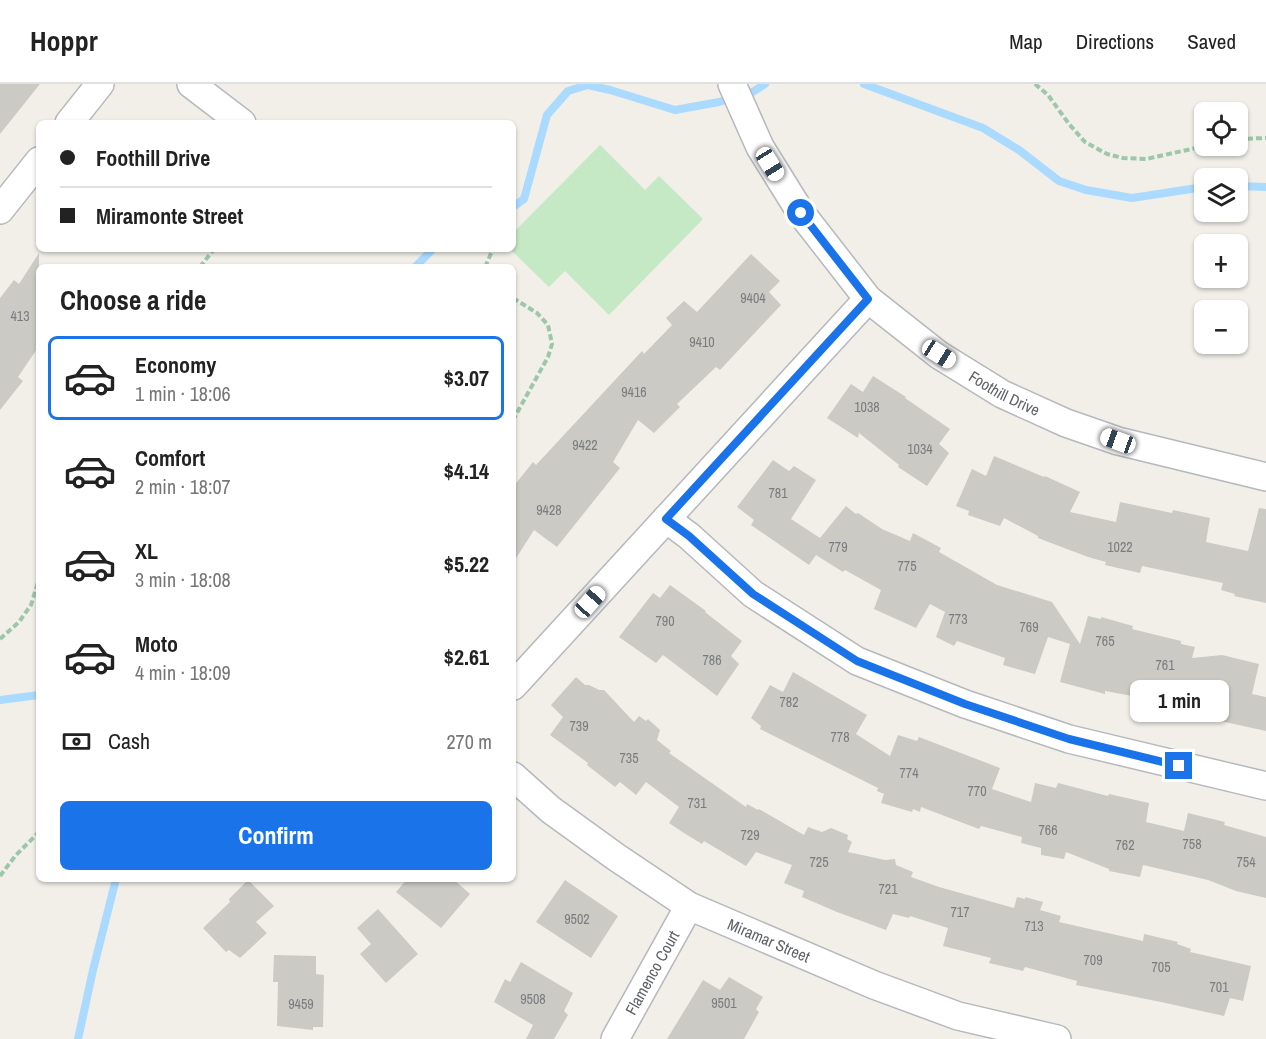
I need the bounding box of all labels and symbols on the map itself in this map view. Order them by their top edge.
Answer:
car [753,144,787,184]
route start [787,199,814,226]
house number: 9404 [740,289,766,307]
house number: 413 [10,307,30,325]
house number: 9410 [689,333,715,351]
car [919,337,959,371]
street label: Foothill Drive [965,365,1043,421]
house number: 9416 [621,383,647,401]
house number: 1038 [854,398,880,416]
car [1098,426,1138,456]
house number: 9422 [572,436,598,454]
house number: 1034 [907,440,933,458]
house number: 781 [768,484,788,502]
house number: 9428 [536,501,562,519]
house number: 779 [828,538,848,556]
house number: 1022 [1107,538,1133,556]
house number: 775 [897,557,917,575]
car [571,583,609,621]
house number: 773 [948,610,968,628]
house number: 790 [655,612,675,630]
house number: 769 [1019,618,1039,636]
house number: 765 [1095,632,1115,650]
house number: 786 [702,651,722,669]
house number: 761 [1155,656,1175,674]
callout: 1 min [1130,679,1228,721]
house number: 782 [779,693,799,711]
house number: 739 [569,717,589,735]
house number: 778 [830,728,850,746]
house number: 735 [619,749,639,767]
route end [1165,752,1192,779]
house number: 774 [899,764,919,782]
house number: 770 [967,782,987,800]
house number: 731 [687,794,707,812]
house number: 766 [1038,821,1058,839]
house number: 729 [740,826,760,844]
house number: 758 [1182,835,1202,853]
house number: 762 [1115,836,1135,854]
house number: 725 [809,853,829,871]
house number: 754 [1236,853,1256,871]
house number: 721 [878,880,898,898]
house number: 717 [950,903,970,921]
house number: 9502 [564,910,590,928]
street label: Miramar Street [724,913,814,968]
house number: 713 [1024,917,1044,935]
street label: Flamenco Court [620,926,684,1019]
house number: 709 [1083,951,1103,969]
house number: 705 [1151,958,1171,976]
house number: 701 [1209,978,1229,996]
house number: 9508 [520,990,546,1008]
house number: 9501 [711,994,737,1012]
house number: 9459 [288,995,314,1013]

